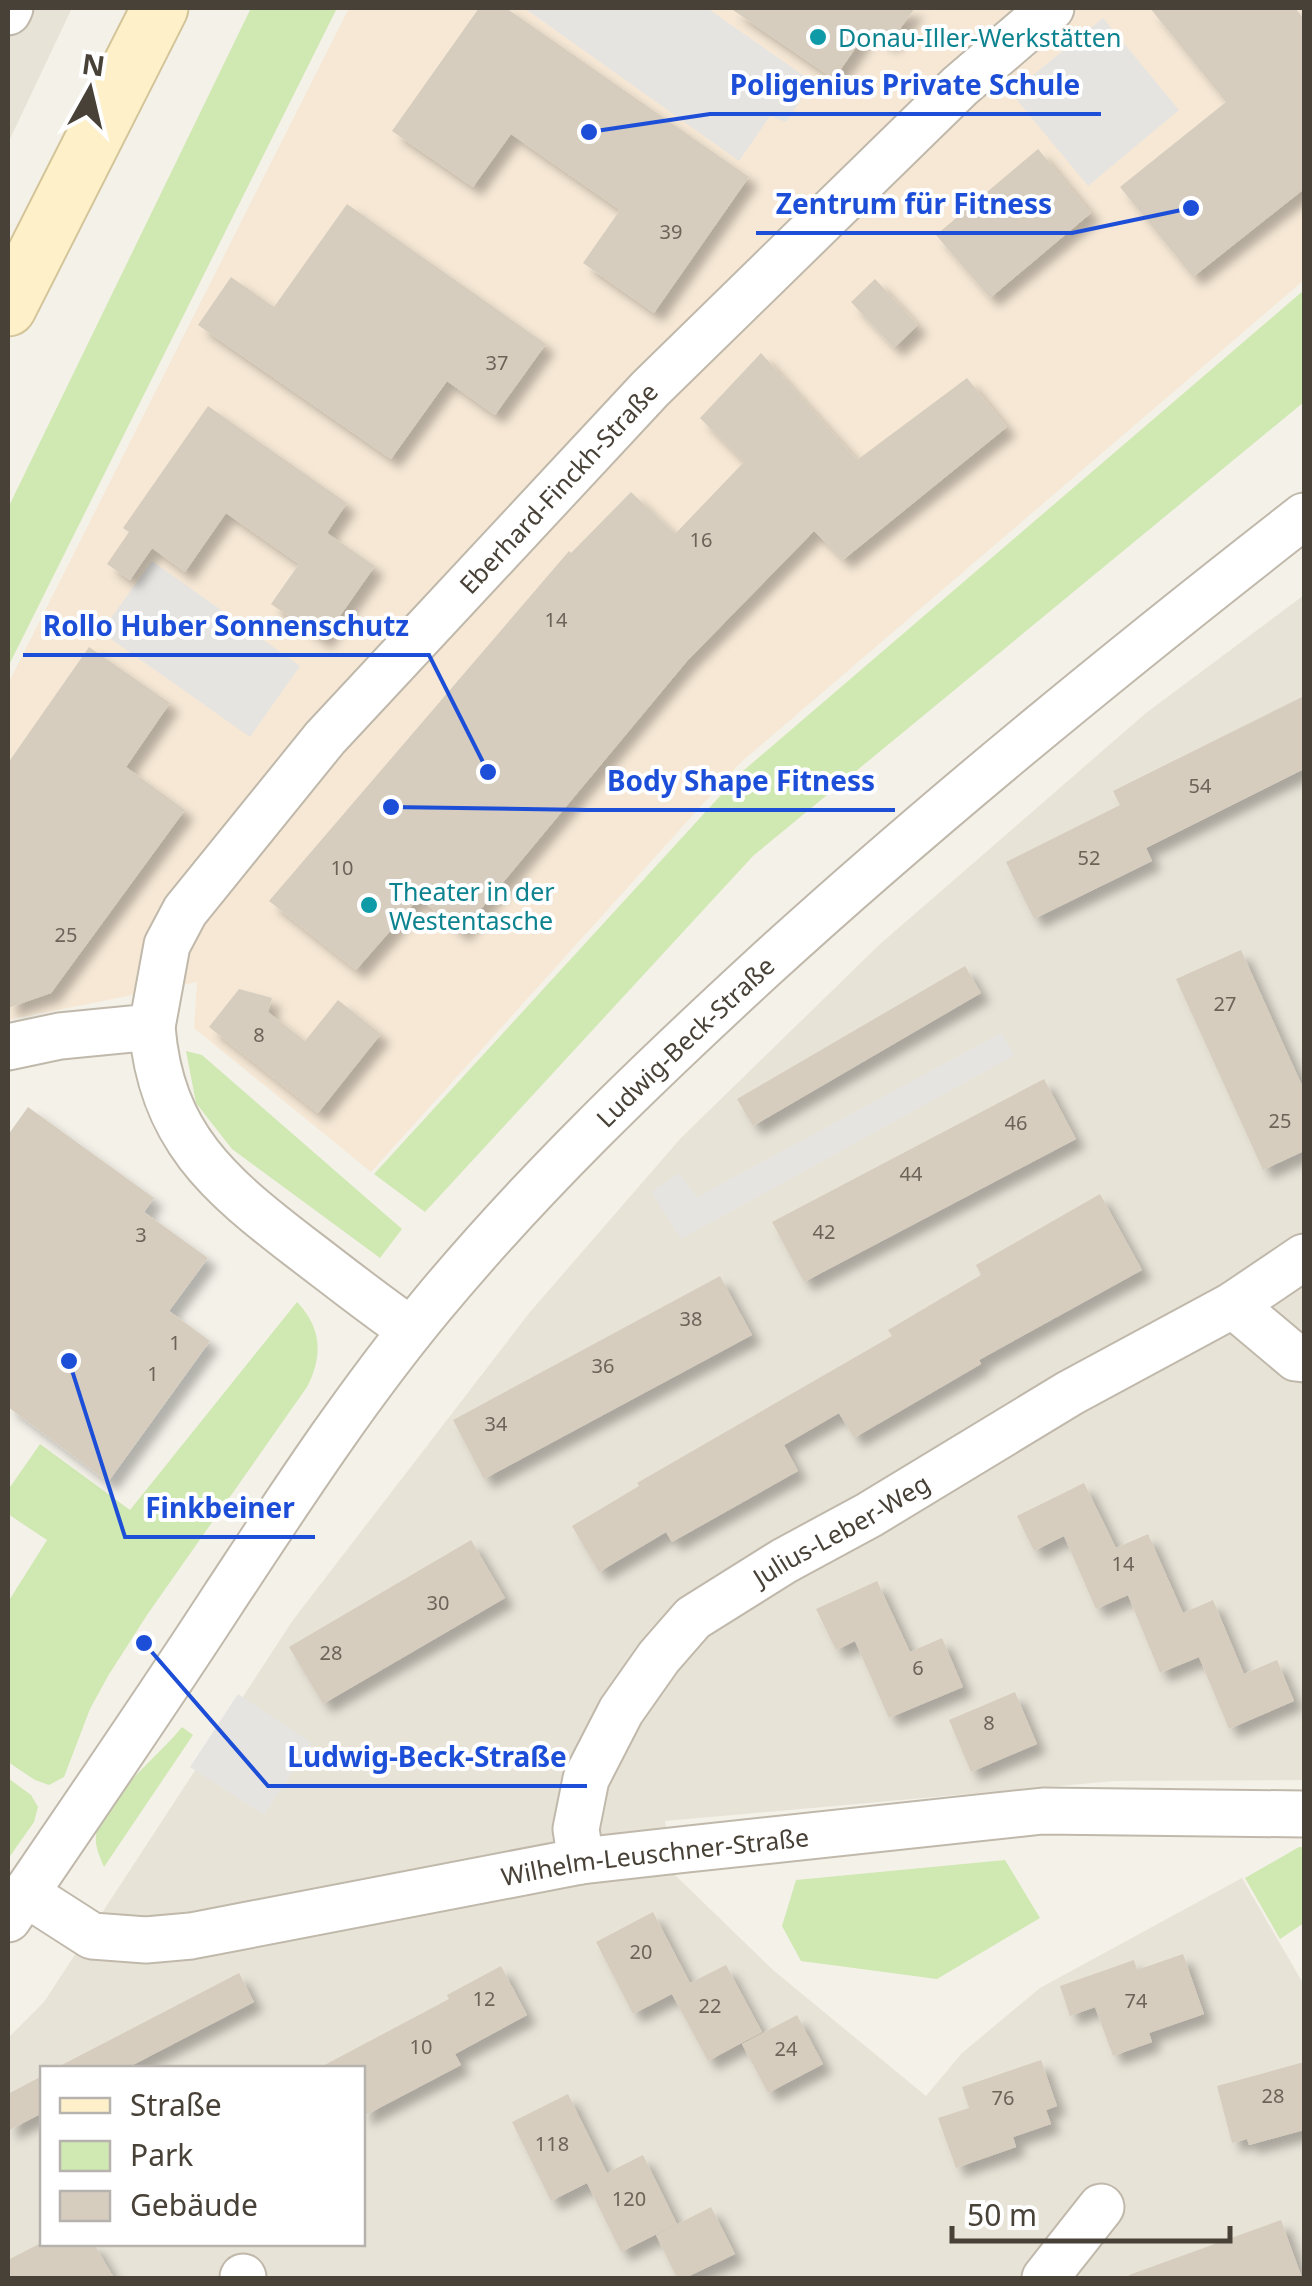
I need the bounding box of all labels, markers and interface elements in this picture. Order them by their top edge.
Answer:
place label: Donau-Iller-Werkstätten [838,20,1121,54]
marker: Donau-Iller-Werkstätten [807,26,829,48]
north arrow [40,40,140,140]
text: N [80,44,108,85]
callout: Poligenius Private Schule [710,56,1101,114]
text: Poligenius Private Schule [730,65,1080,103]
callout: Zentrum für Fitness [756,175,1072,233]
text: Zentrum für Fitness [776,184,1052,222]
house number: 39 [660,218,682,245]
house number: 37 [486,349,508,376]
street label: Eberhard-Finckh-Straße [451,375,665,601]
house number: 16 [690,526,712,553]
callout: Rollo Huber Sonnenschutz [23,597,429,655]
text: Rollo Huber Sonnenschutz [43,606,409,644]
house number: 14 [545,606,568,633]
callout: Body Shape Fitness [587,752,895,810]
text: Body Shape Fitness [607,761,875,799]
house number: 54 [1189,772,1212,799]
house number: 52 [1078,844,1100,871]
house number: 10 [331,854,353,881]
place label: Theater in der Westentasche [389,874,555,937]
marker: Theater in der Westentasche [358,894,380,916]
house number: 25 [55,921,77,948]
street label: Ludwig-Beck-Straße [588,948,781,1134]
house number: 27 [1214,990,1236,1017]
house number: 8 [253,1021,265,1048]
house number: 25 [1269,1107,1291,1134]
house number: 46 [1005,1109,1027,1136]
house number: 44 [900,1160,923,1187]
house number: 42 [813,1218,835,1245]
house number: 3 [135,1221,147,1248]
house number: 38 [680,1305,702,1332]
house number: 1 [169,1329,181,1356]
house number: 36 [592,1352,614,1379]
house number: 1 [147,1360,159,1387]
house number: 34 [485,1410,508,1437]
street label: Julius-Leber-Weg [744,1466,935,1595]
callout: Finkbeiner [125,1479,315,1537]
text: Finkbeiner [145,1488,295,1526]
house number: 14 [1112,1550,1135,1577]
house number: 30 [427,1589,449,1616]
house number: 28 [320,1639,342,1666]
house number: 6 [912,1654,924,1681]
house number: 8 [983,1709,995,1736]
callout: Ludwig-Beck-Straße [268,1728,587,1786]
text: Ludwig-Beck-Straße [287,1737,567,1775]
street label: Wilhelm-Leuschner-Straße [498,1819,810,1893]
house number: 20 [630,1938,652,1965]
house number: 12 [473,1985,495,2012]
house number: 74 [1125,1987,1148,2014]
house number: 22 [699,1992,721,2019]
house number: 10 [410,2033,432,2060]
house number: 24 [775,2035,798,2062]
legend [40,2066,365,2246]
house number: 28 [1262,2082,1284,2109]
text: Straße [130,2084,222,2125]
house number: 76 [992,2084,1014,2111]
house number: 118 [535,2130,569,2157]
text: Park [130,2134,193,2175]
scale bar [952,2181,1230,2243]
text: Gebäude [130,2184,258,2225]
house number: 120 [612,2185,646,2212]
text: 50 m [967,2194,1037,2235]

